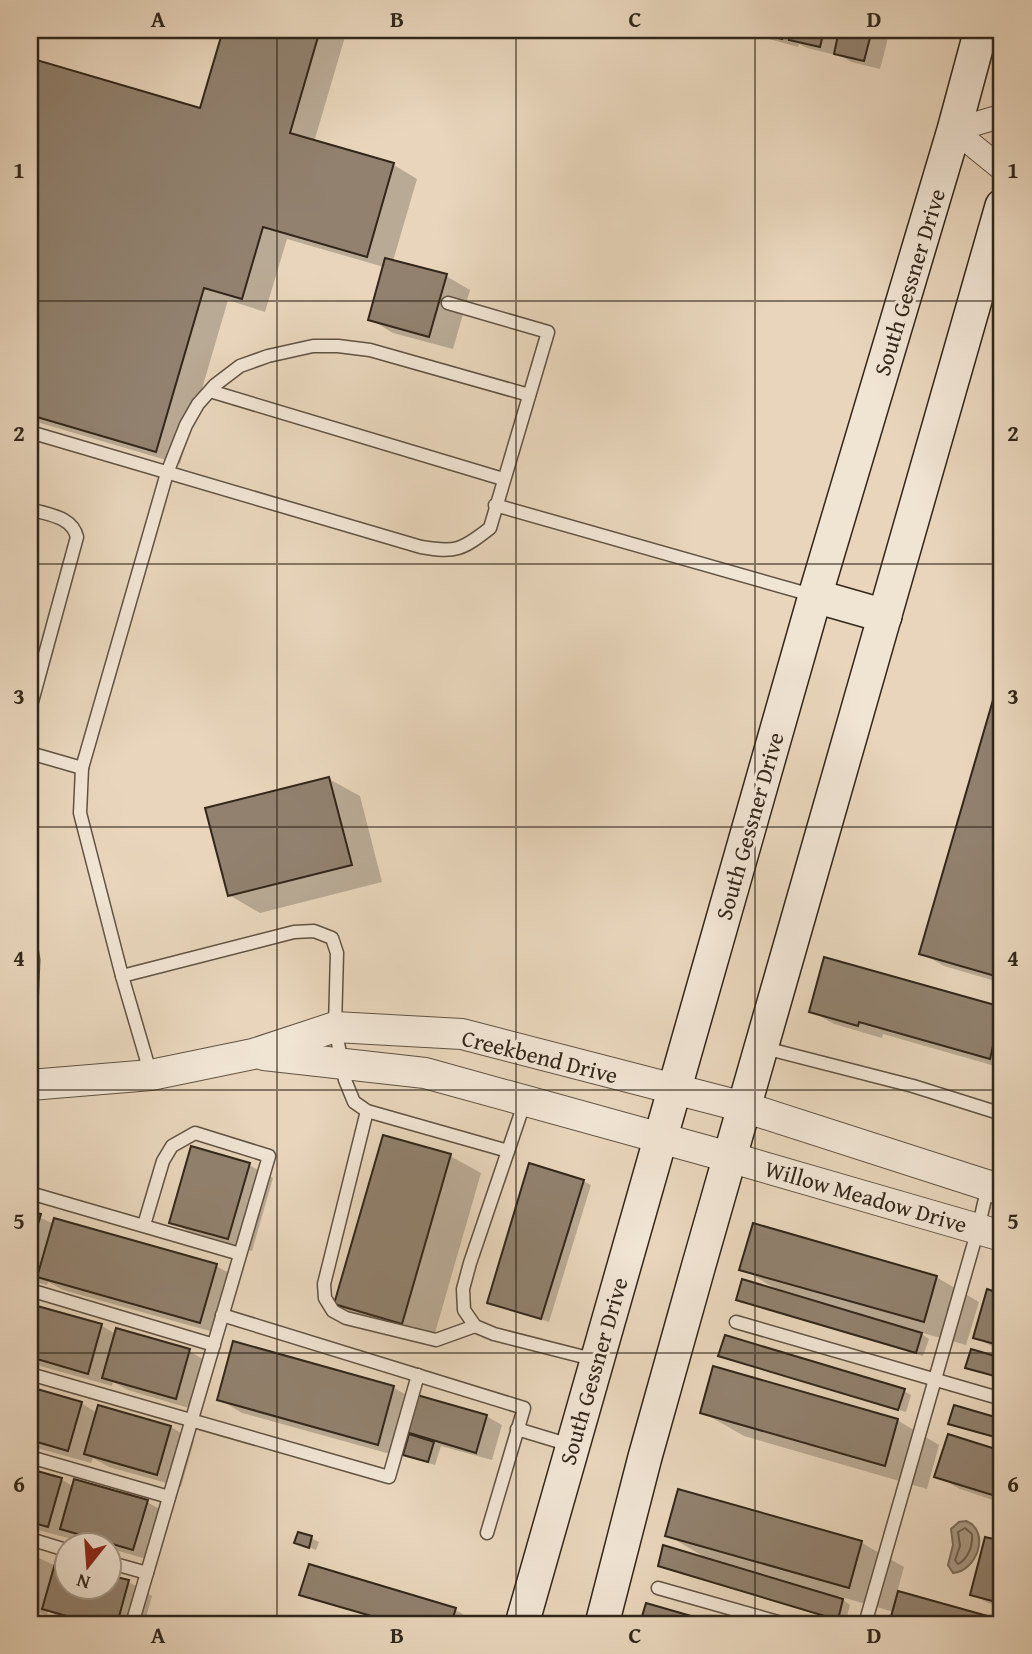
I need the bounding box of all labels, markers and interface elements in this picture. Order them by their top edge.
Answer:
text: A [151,2,166,35]
text: B [390,2,404,35]
text: C [628,2,642,35]
text: D [867,2,882,35]
text: 1 [13,153,25,186]
text: 1 [1007,153,1019,186]
street label: South Gessner Drive [865,184,953,380]
text: 2 [13,416,25,449]
text: 2 [1007,416,1019,449]
text: 3 [13,679,25,712]
text: 3 [1007,679,1019,712]
street label: South Gessner Drive [706,728,792,924]
text: 4 [13,941,25,974]
text: 4 [1007,941,1019,974]
street label: Creekbend Drive [459,1021,621,1091]
street label: Willow Meadow Drive [761,1151,971,1241]
text: 5 [13,1204,25,1237]
text: 5 [1007,1204,1019,1237]
street label: South Gessner Drive [550,1273,636,1469]
text: 6 [13,1467,25,1500]
text: 6 [1007,1467,1019,1500]
north arrow [52,1532,122,1602]
text: N [73,1567,93,1598]
text: A [151,1618,166,1651]
text: B [390,1618,404,1651]
text: C [628,1618,642,1651]
text: D [867,1618,882,1651]

